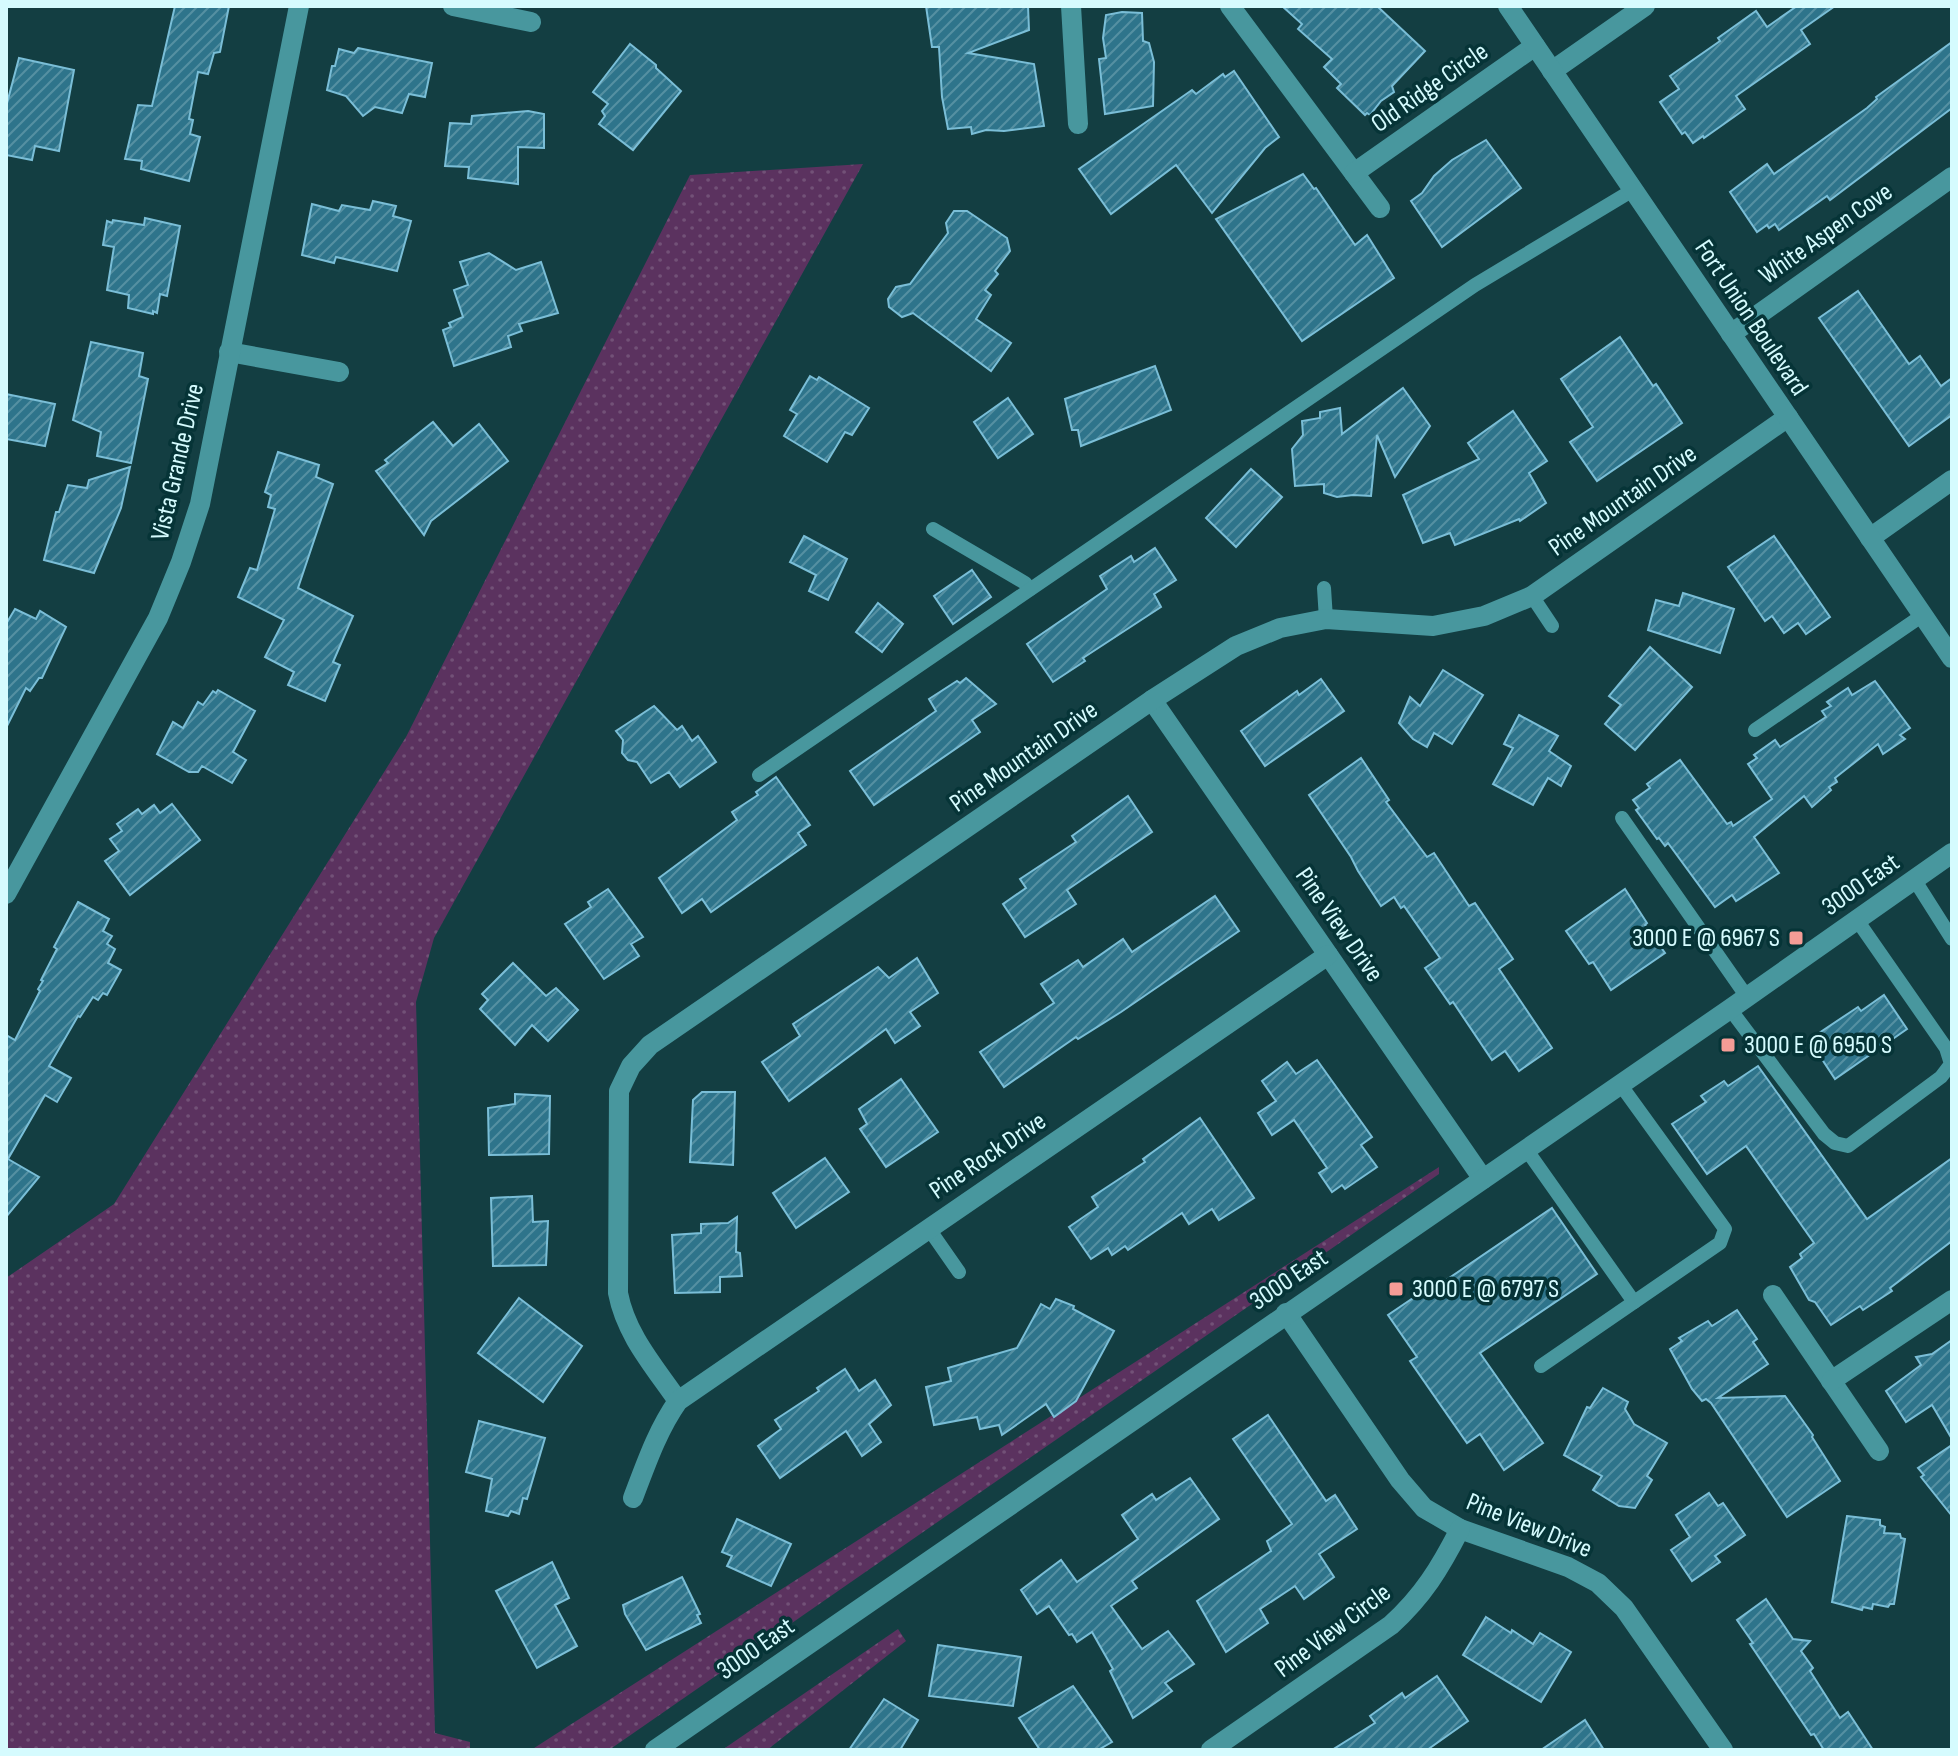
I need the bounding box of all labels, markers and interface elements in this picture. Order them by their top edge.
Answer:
street label: Old Ridge Circle [1366,36,1494,140]
street label: White Aspen Cove [1753,177,1899,291]
street label: Fort Union Boulevard [1688,234,1814,402]
street label: Vista Grande Drive [145,381,211,543]
street label: Pine Mountain Drive [1543,439,1703,563]
street label: Pine Mountain Drive [944,695,1104,819]
street label: 3000 East [1816,847,1906,923]
street label: Pine View Drive [1288,862,1390,988]
place label: 3000 E @ 6967 S [1632,923,1780,954]
marker: 3000 E @ 6967 S [1787,929,1805,947]
place label: 3000 E @ 6950 S [1744,1030,1892,1061]
marker: 3000 E @ 6950 S [1719,1036,1737,1054]
street label: Pine Rock Drive [924,1106,1052,1206]
street label: 3000 East [1244,1243,1334,1317]
place label: 3000 E @ 6797 S [1412,1274,1559,1305]
marker: 3000 E @ 6797 S [1387,1280,1405,1298]
street label: Pine View Drive [1462,1487,1596,1565]
street label: Pine View Circle [1269,1577,1397,1685]
street label: 3000 East [711,1611,801,1687]

